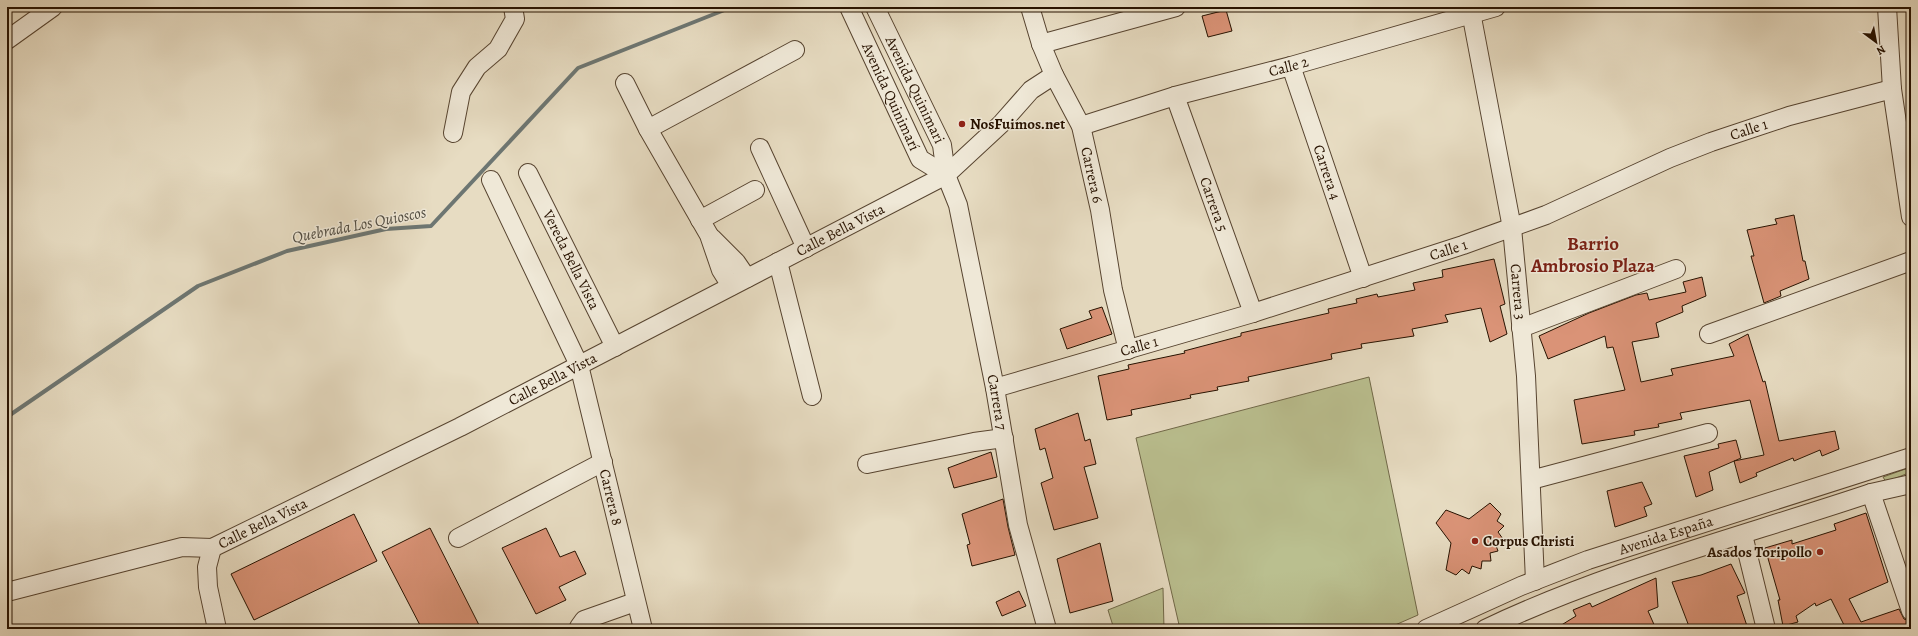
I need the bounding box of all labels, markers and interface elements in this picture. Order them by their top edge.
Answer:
north arrow [1856,22,1896,62]
street label: Avenida Quinimari [880,32,950,147]
street label: Avenida Quinimarí [857,39,925,154]
text: N [1874,42,1888,59]
street label: Calle 2 [1266,51,1311,81]
place label: NosFuimos.net [970,114,1065,134]
street label: Calle 1 [1727,114,1770,145]
marker: NosFuimos.net [957,119,967,129]
street label: Carrera 4 [1308,142,1346,202]
street label: Carrera 6 [1076,145,1108,205]
street label: Carrera 5 [1195,174,1233,234]
street label: Calle Bella Vista [793,199,888,261]
water label: Quebrada Los Quioscos [290,201,428,249]
street label: Vereda Bella Vista [538,206,605,313]
district label: Barrio Ambrosio Plaza [1530,231,1656,279]
street label: Calle 1 [1427,234,1470,265]
street label: Carrera 3 [1505,263,1531,321]
street label: Calle 1 [1118,331,1160,361]
street label: Calle Bella Vista [505,348,600,410]
street label: Carrera 7 [982,372,1012,432]
street label: Carrera 8 [595,467,628,528]
street label: Calle Bella Vista [215,493,311,554]
street label: Avenida España [1616,511,1715,560]
place label: Corpus Christi [1483,531,1575,551]
marker: Corpus Christi [1470,536,1480,546]
place label: Asados Toripollo [1706,542,1812,562]
marker: Asados Toripollo [1815,547,1825,557]

